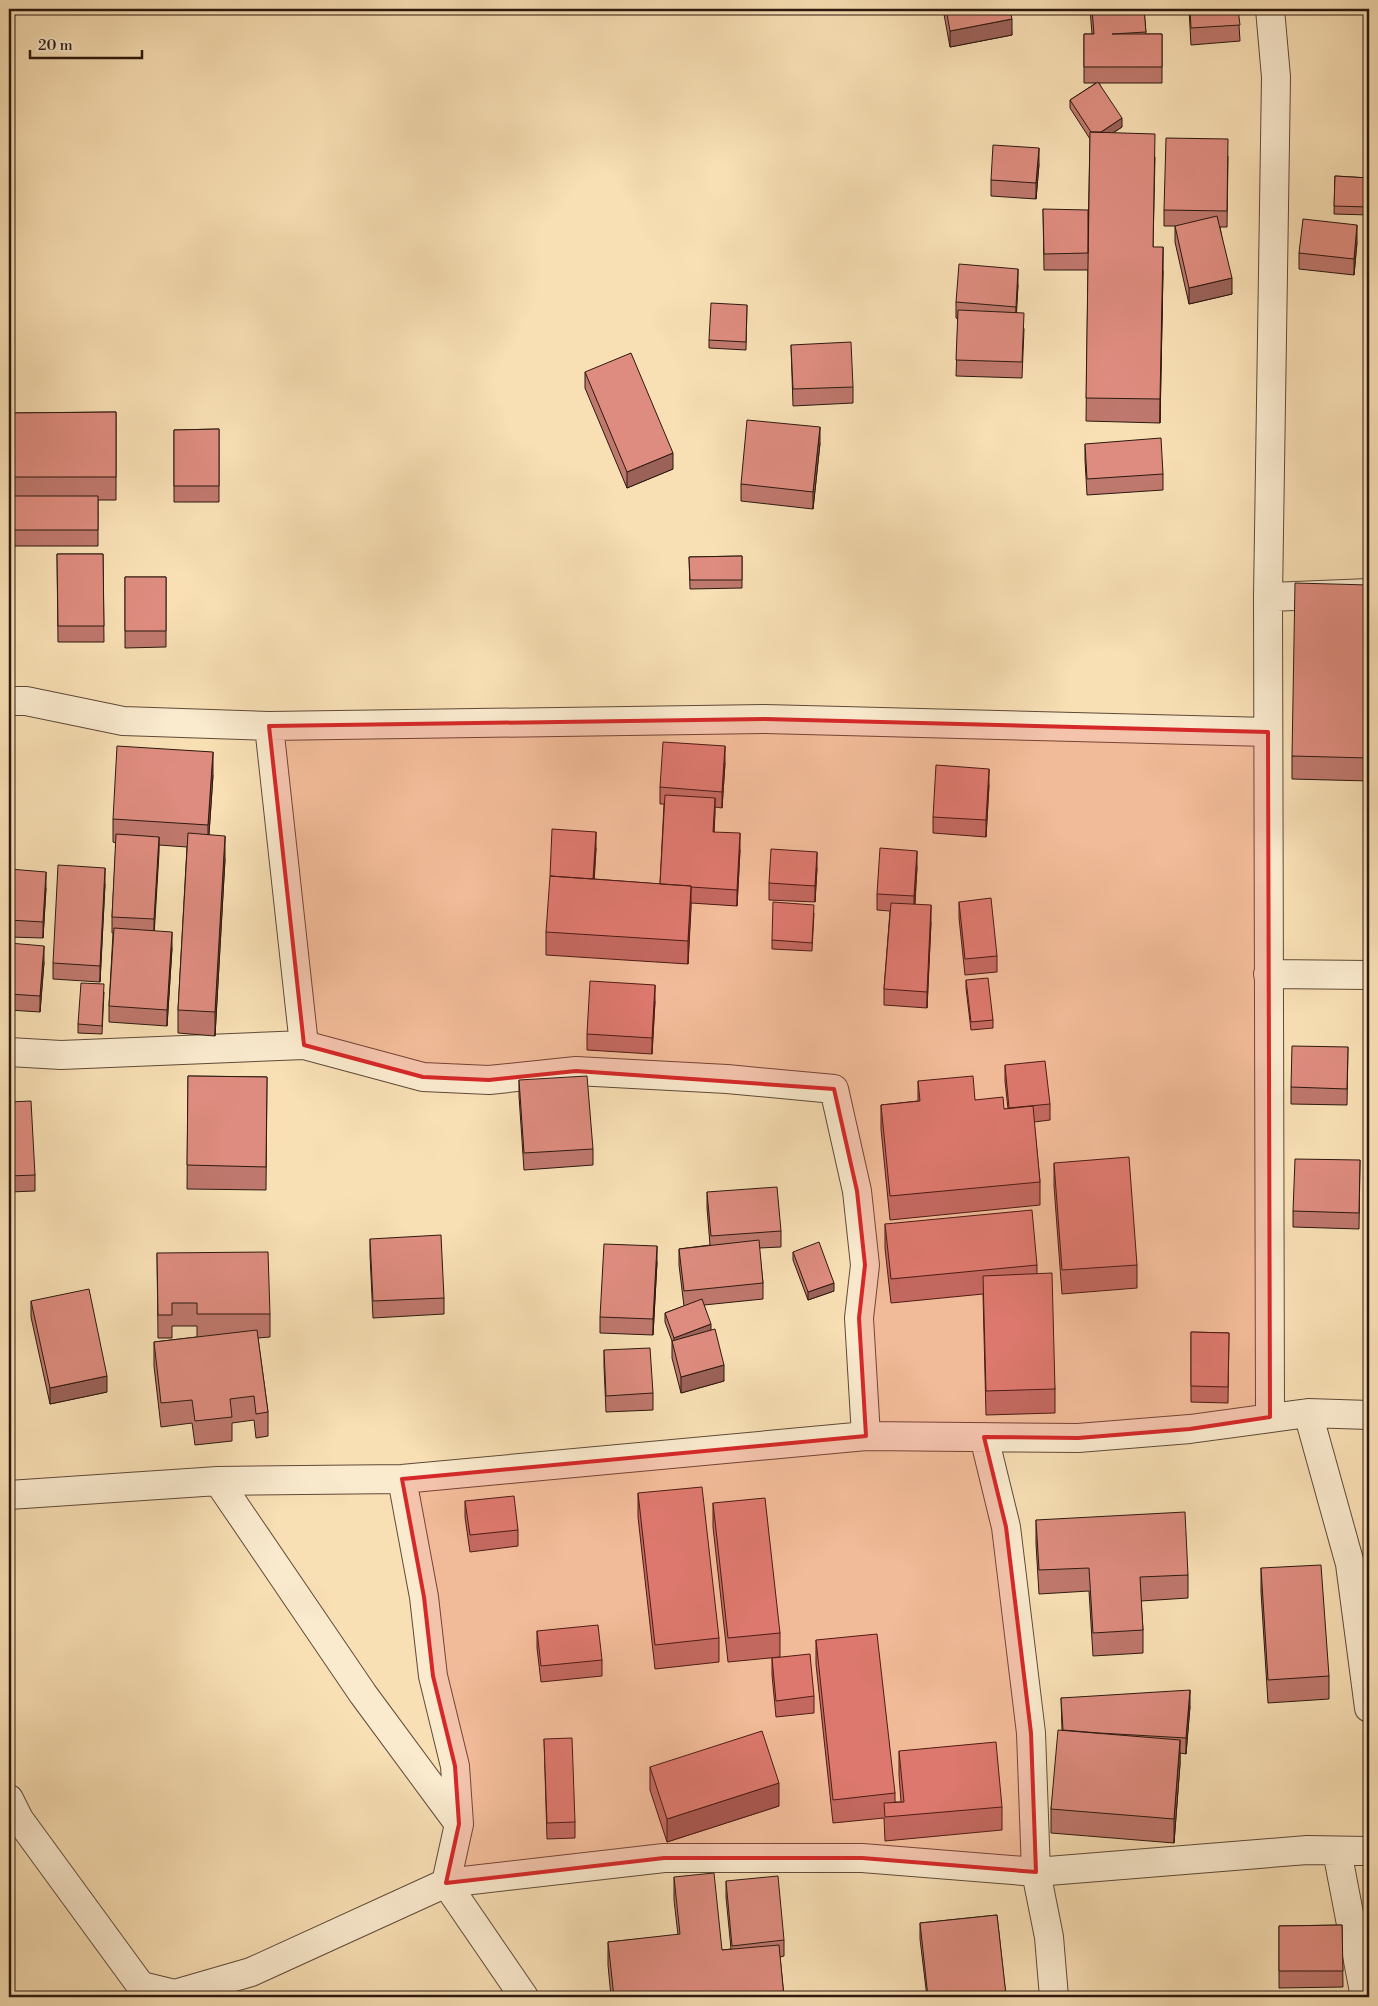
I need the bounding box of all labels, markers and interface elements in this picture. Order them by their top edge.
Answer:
scale bar [30,28,142,60]
text: 20 m [38,36,73,55]

